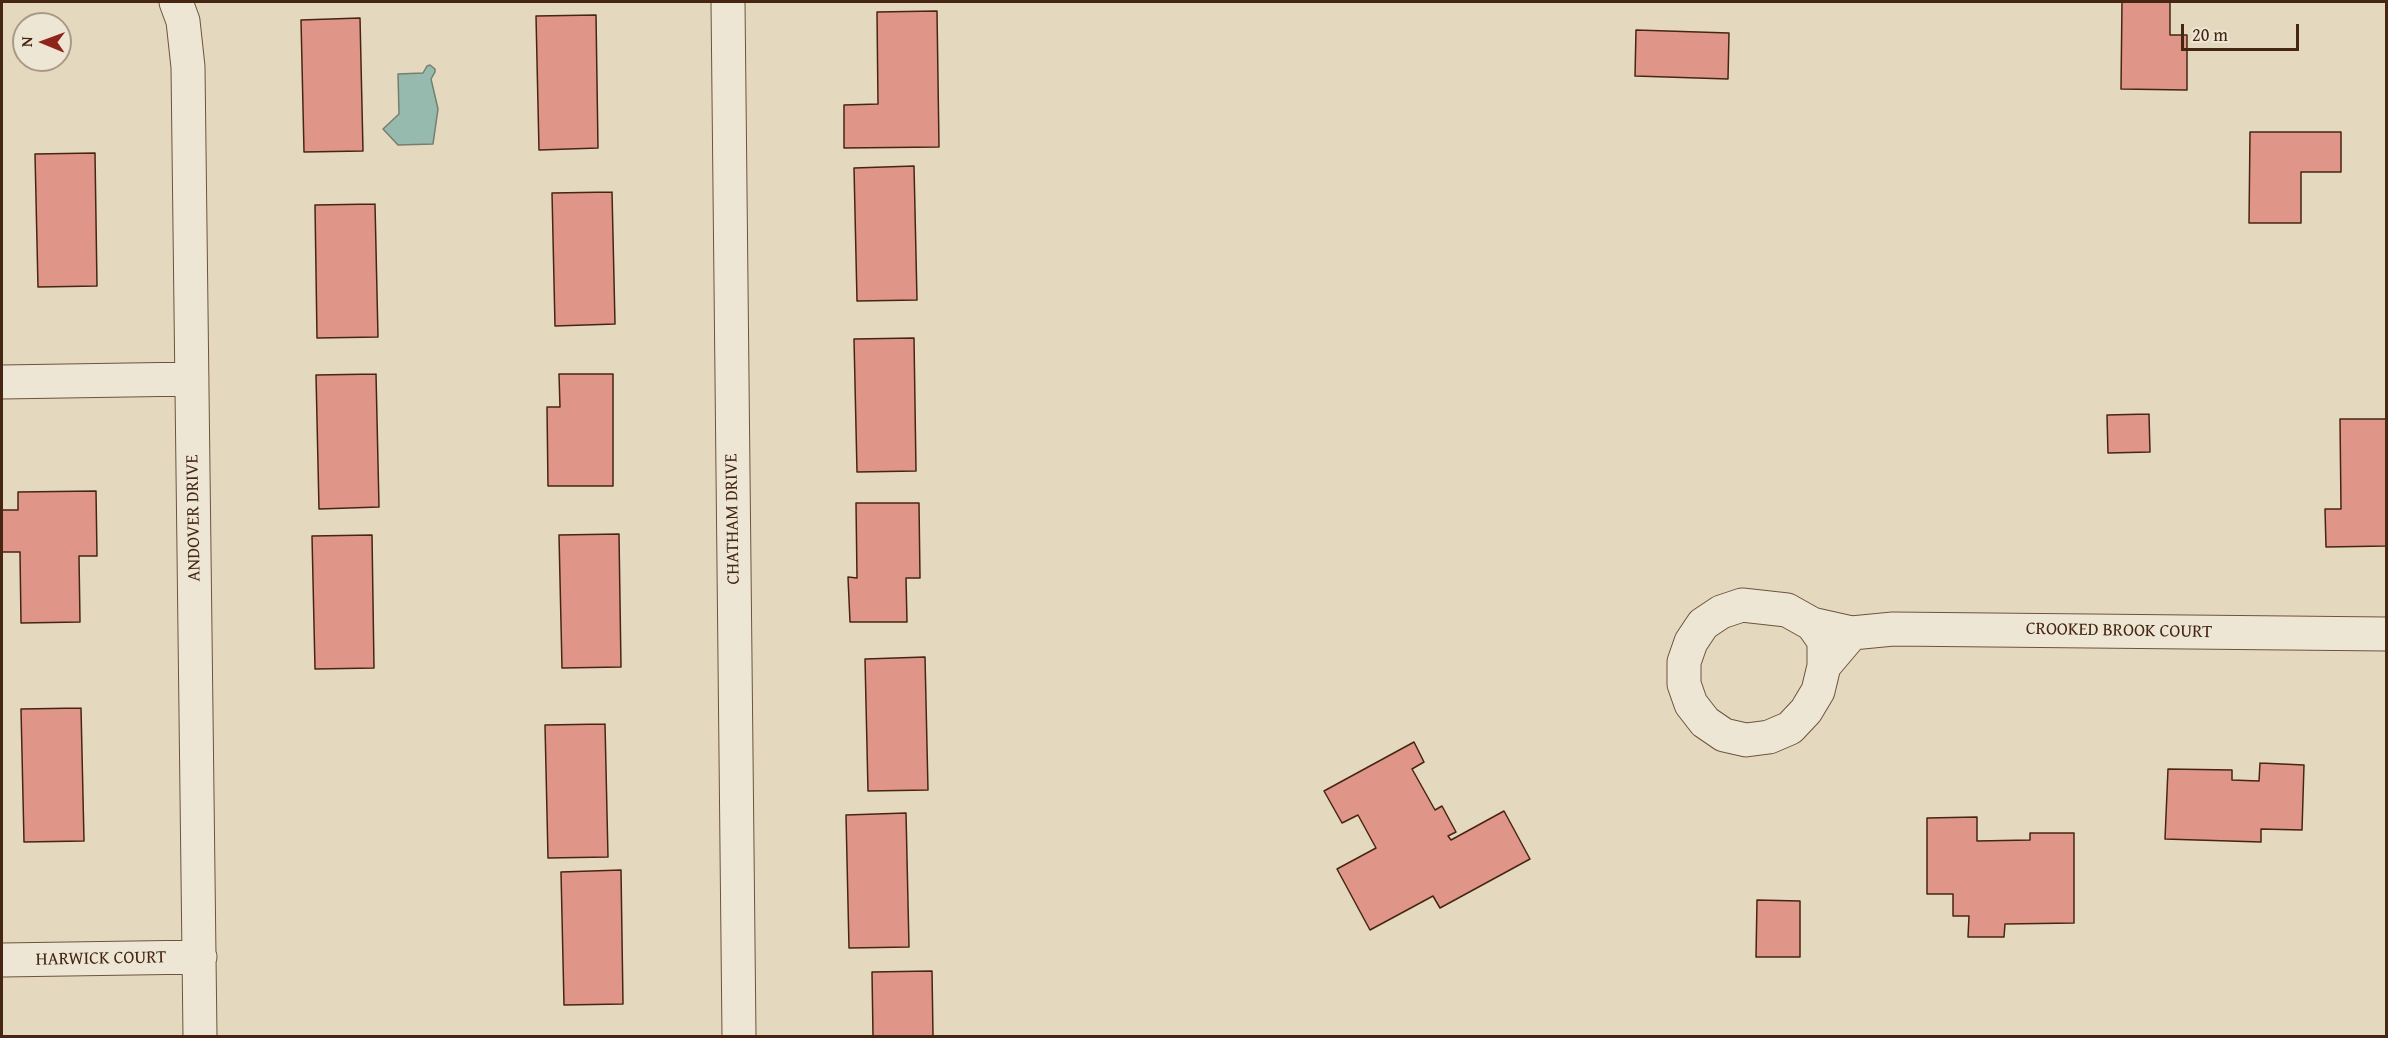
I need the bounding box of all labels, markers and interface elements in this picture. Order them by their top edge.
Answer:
north arrow [12,12,72,72]
scale bar [2184,12,2302,50]
text: 20 m [2192,21,2228,48]
text: N [14,36,38,47]
street label: CHATHAM DRIVE [721,453,745,585]
street label: ANDOVER DRIVE [182,454,206,582]
street label: CROOKED BROOK COURT [2026,619,2212,643]
street label: HARWICK COURT [36,947,166,971]

